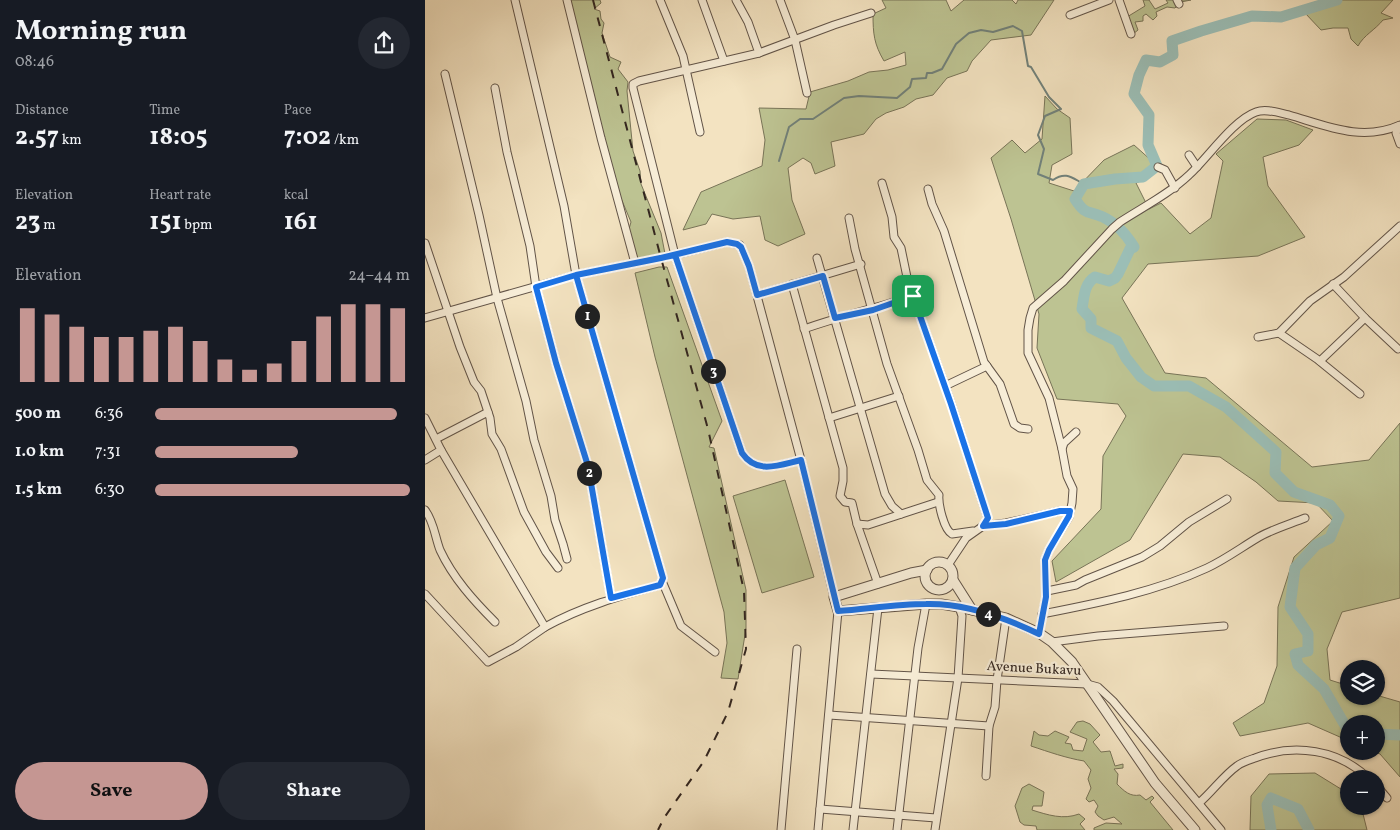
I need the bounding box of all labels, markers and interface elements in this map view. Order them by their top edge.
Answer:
text: Morning run [15,12,187,51]
button: share [358,17,410,69]
text: 08:46 [15,51,54,73]
text: Distance [15,101,69,120]
text: Time [149,101,180,120]
text: Pace [284,101,312,120]
text: 2.57 [15,120,59,155]
text: 18:05 [149,120,207,155]
text: 7:02 [284,120,331,155]
text: km [59,131,82,150]
text: /km [331,131,359,150]
text: Elevation [15,186,73,205]
text: Heart rate [149,186,211,205]
text: kcal [284,186,309,205]
text: 23 [15,205,40,240]
text: 151 [149,205,181,240]
text: 161 [284,205,317,240]
text: m [40,216,56,235]
text: bpm [181,216,212,235]
text: Elevation [15,265,82,287]
text: 24–44 m [348,265,410,287]
pin [892,275,934,317]
icon: arrive [899,282,927,310]
pin: 1 [575,304,599,328]
text: 1 [585,307,590,326]
pin: 3 [701,358,725,384]
text: 3 [710,362,717,381]
text: 500 m [15,403,61,425]
text: 6:36 [95,403,123,425]
text: 1.0 km [15,441,64,463]
text: 7:31 [95,441,121,463]
pin: 2 [577,460,601,486]
text: 2 [586,464,593,483]
text: 1.5 km [15,479,62,501]
text: 6:30 [95,479,124,501]
pin: 4 [975,602,1001,626]
text: 4 [984,605,993,624]
street label: Avenue Bukavu [986,657,1082,681]
map controls [1340,660,1385,815]
button: layers [1340,660,1385,705]
button: + [1340,715,1385,760]
button: Save [15,762,208,820]
button: Share [218,762,410,820]
button: − [1340,770,1385,815]

